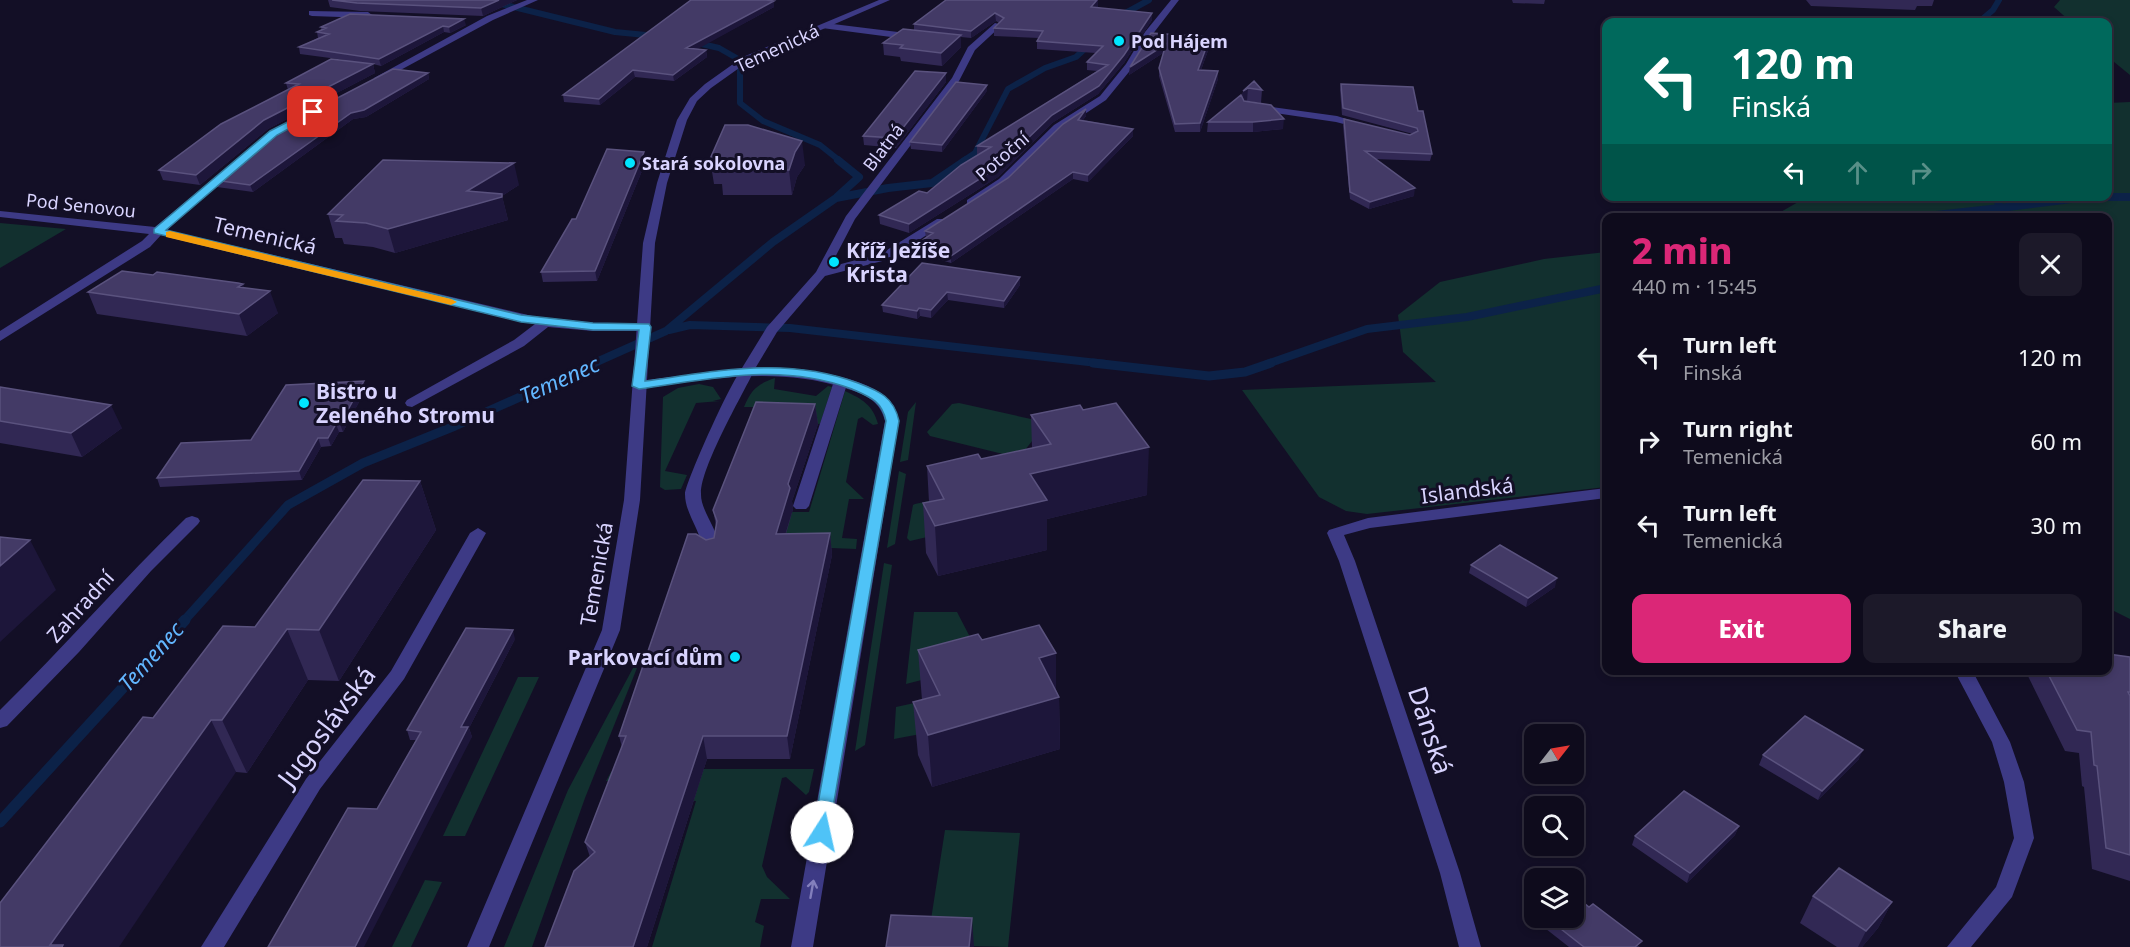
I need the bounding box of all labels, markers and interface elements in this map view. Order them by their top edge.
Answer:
street label: Temenická [731,18,823,78]
place label: Pod Hájem [1131,29,1228,53]
marker: Pod Hájem [1112,34,1126,48]
text: 120 m [1731,34,1855,91]
icon: left [1632,42,1710,120]
pin [287,86,338,137]
text: Finská [1731,88,1811,125]
icon: arrive [296,95,329,128]
street label: Blatná [857,118,909,176]
street label: Potoční [970,126,1034,186]
place label: Stará sokolovna [642,151,785,175]
marker: Stará sokolovna [623,156,637,170]
icon: left [1778,156,1811,189]
icon: ahead [1841,156,1874,189]
icon: right [1904,156,1937,189]
street label: Pod Senovou [25,187,137,223]
street label: Temenická [211,210,319,260]
text: 2 min [1632,226,1733,275]
button: close [2019,233,2082,296]
place label: Kříž Ježíše Krista [846,236,950,288]
marker: Kříž Ježíše Krista [827,255,841,269]
text: 440 m · 15:45 [1632,273,1757,300]
text: Turn left [1683,329,1777,359]
icon: left [1632,341,1665,374]
text: 120 m [2018,342,2082,372]
water label: Temenec [514,348,605,410]
text: Finská [1683,359,1742,386]
place label: Bistro u Zeleného Stromu [316,377,495,429]
marker: Bistro u Zeleného Stromu [297,396,311,410]
text: Turn right [1683,413,1793,443]
icon: right [1632,425,1665,458]
text: 60 m [2031,426,2082,456]
text: Temenická [1683,443,1783,470]
street label: Islandská [1419,470,1515,510]
text: Turn left [1683,497,1777,527]
icon: left [1632,509,1665,542]
text: 30 m [2031,510,2082,540]
street label: Temenická [573,520,619,628]
text: Temenická [1683,527,1783,554]
street label: Zahradní [40,563,120,648]
button: Exit [1632,594,1851,663]
button: Share [1863,594,2082,663]
water label: Temenec [111,614,190,697]
place label: Parkovací dům [568,643,723,671]
marker: Parkovací dům [728,650,742,664]
street label: Jugoslávská [267,658,383,796]
street label: Dánská [1400,681,1462,779]
north arrow [1524,724,1584,784]
map controls [1524,724,1584,928]
button: search [1524,796,1584,856]
position arrow [790,800,854,864]
button: layers [1524,868,1584,928]
one-way arrow [807,880,818,900]

